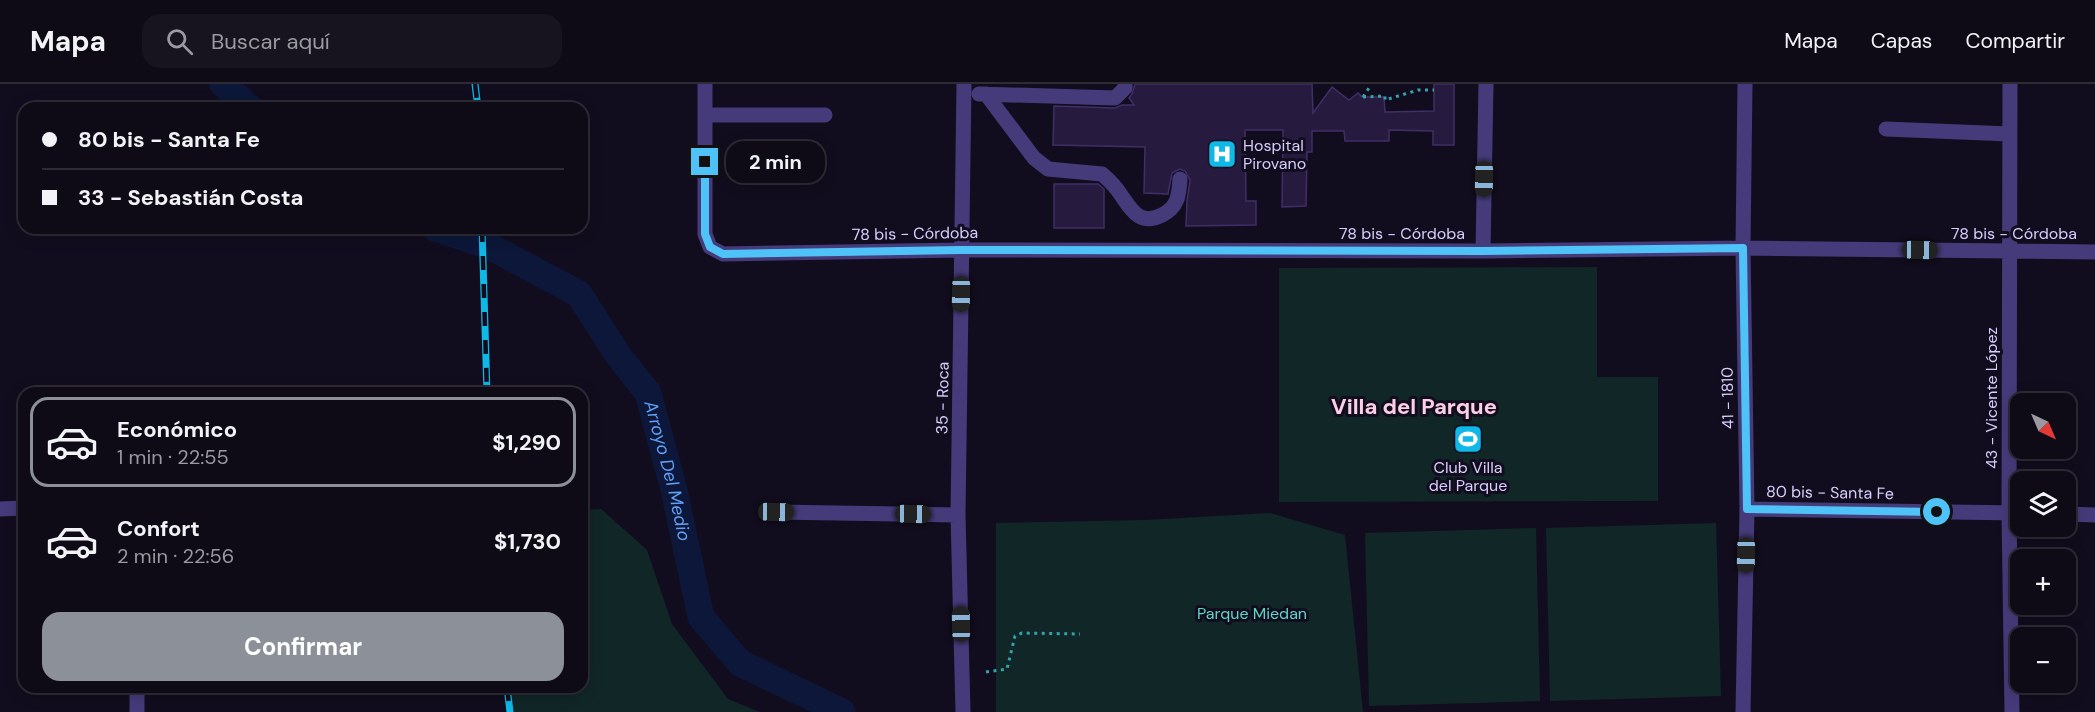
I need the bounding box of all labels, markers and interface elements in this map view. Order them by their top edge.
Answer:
search box [142,14,562,68]
text: Mapa [30,23,106,60]
icon: search [163,25,196,58]
text: Buscar aquí [211,27,330,56]
text: Mapa [1784,27,1838,55]
text: Capas [1871,27,1932,55]
text: Compartir [1965,27,2065,55]
text: 80 bis - Santa Fe [78,125,260,154]
place label: Hospital Pirovano [1243,135,1306,174]
hospital icon: Hospital Pirovano [1206,138,1238,170]
callout: 2 min [726,141,825,183]
route end [691,148,718,175]
text: 2 min [749,149,802,175]
car [1475,161,1493,197]
text: 33 - Sebastián Costa [78,183,303,212]
street label: 78 bis - Córdoba [852,222,978,245]
street label: 78 bis - Córdoba [1339,223,1465,244]
street label: 78 bis - Córdoba [1951,223,2077,244]
car [1902,241,1938,259]
car [952,276,970,312]
street label: 43 - Vicente López [1981,327,2002,469]
street label: 35 - Roca [931,361,954,435]
street label: 41 - 1810 [1716,367,1739,429]
district label: Villa del Parque [1331,392,1497,421]
north arrow [2010,393,2076,459]
map controls [2010,393,2076,693]
water label: Arroyo Del Medio [638,397,697,543]
icon: car [45,415,99,469]
text: Económico [117,415,237,444]
sports icon: Club Villa del Parque [1452,423,1484,455]
text: $1,290 [492,428,561,457]
text: 1 min · 22:55 [117,444,229,470]
place label: Club Villa del Parque [1429,457,1507,496]
button: layers [2010,471,2076,537]
street label: 80 bis - Santa Fe [1766,481,1894,504]
route start [1923,498,1950,525]
car [758,503,794,521]
car [895,505,931,523]
icon: car [45,514,99,568]
text: Confort [117,514,200,543]
text: $1,730 [494,527,561,556]
car [1737,537,1755,573]
text: 2 min · 22:56 [117,543,234,569]
button: + [2010,549,2076,615]
park label: Parque Miedan [1197,603,1307,624]
car [952,606,970,642]
button: Confirmar [42,612,564,681]
button: − [2010,627,2076,693]

